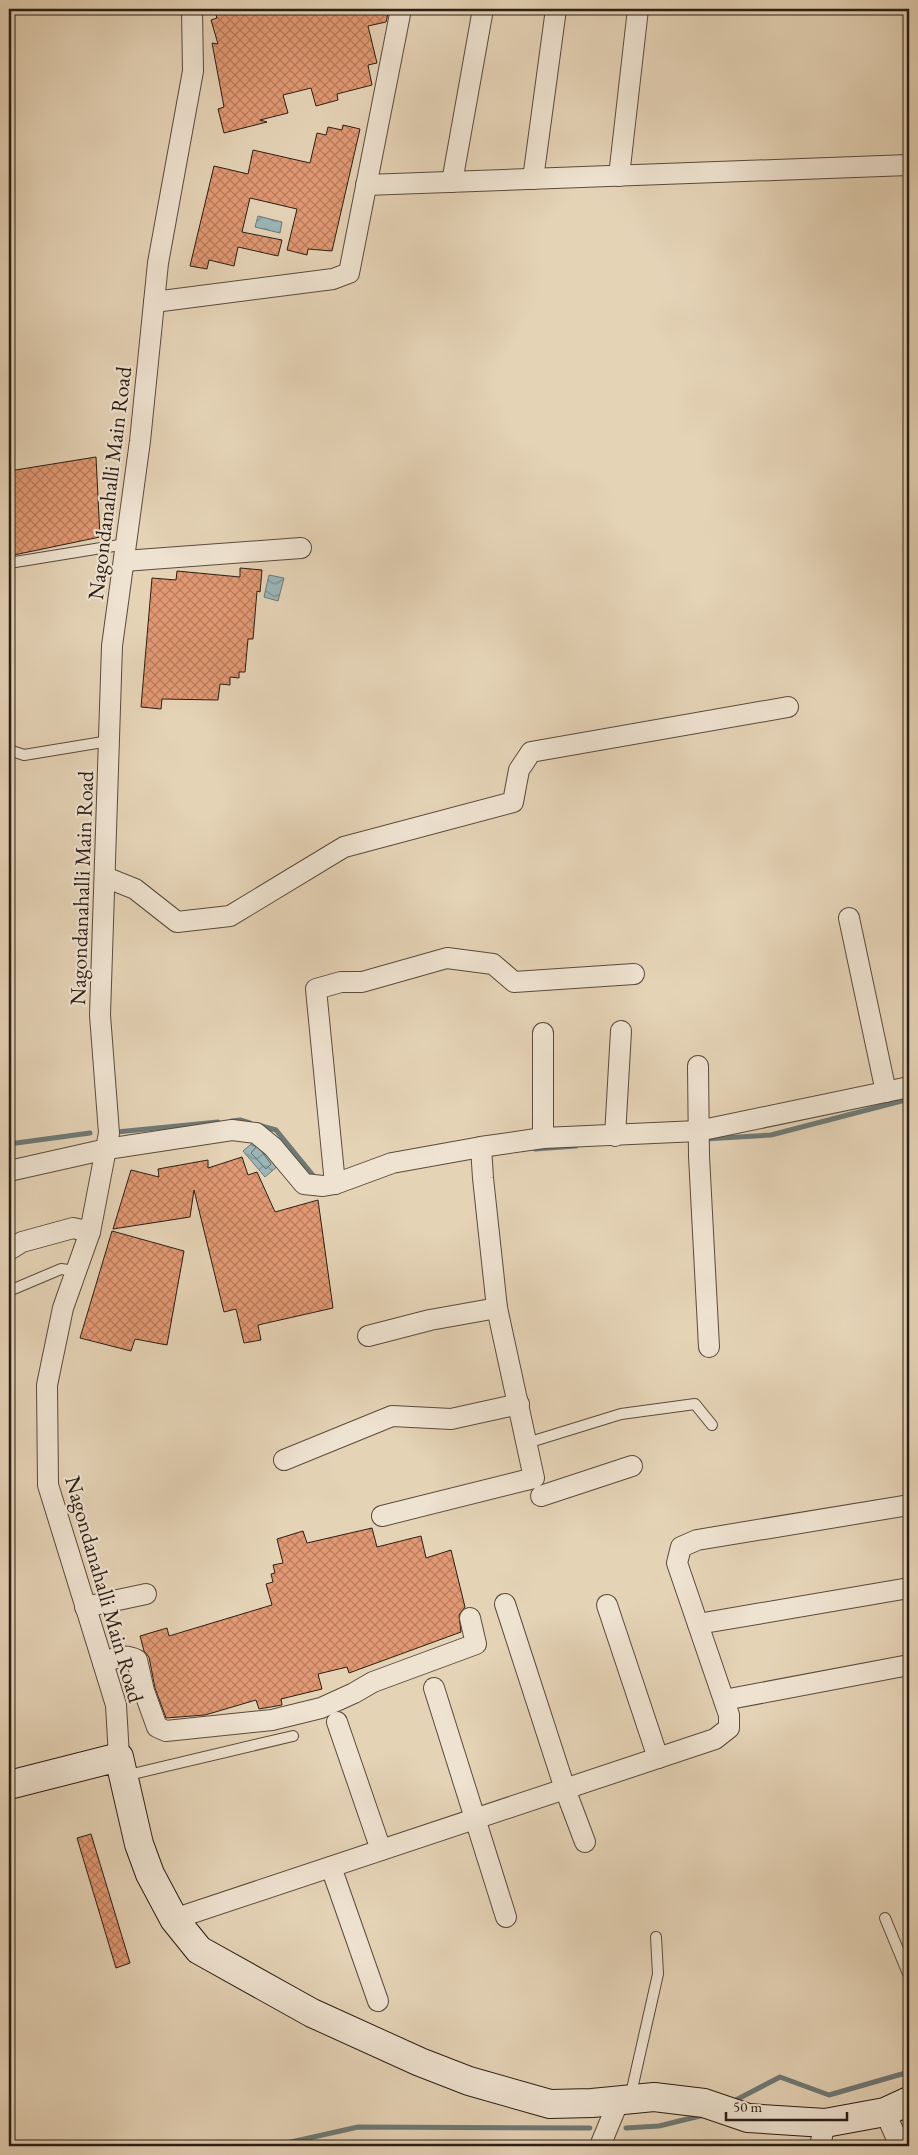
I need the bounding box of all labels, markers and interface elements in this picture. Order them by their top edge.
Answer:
street label: Nagondanahalli Main Road [81,364,138,601]
street label: Nagondanahalli Main Road [63,769,100,1006]
street label: Nagondanahalli Main Road [58,1472,151,1707]
scale bar [726,2090,847,2122]
text: 50 m [733,2097,762,2116]

